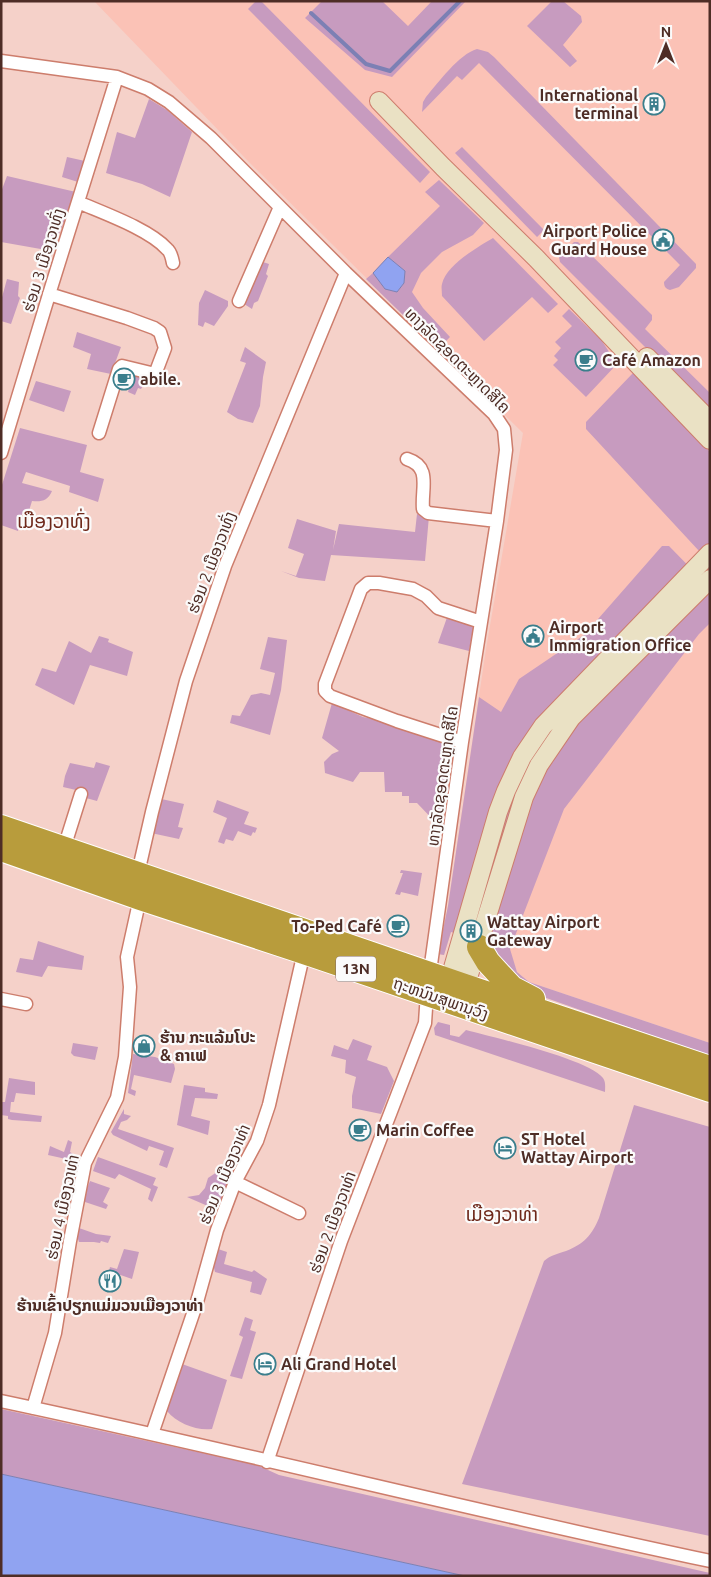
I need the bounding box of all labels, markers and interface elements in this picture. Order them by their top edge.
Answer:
north arrow [641,20,691,70]
text: N [661,24,671,40]
place label: International terminal [539,86,638,122]
building icon: International terminal [642,92,666,116]
street label: ຮ່ອມ 3 ເມືອງວາທົ່ງ [17,205,67,314]
place label: Airport Police Guard House [543,222,647,258]
public building icon: Airport Police Guard House [651,228,675,252]
street label: ທາງລັດຊອດຕະຫຼາດສີໄຄ [401,304,514,417]
cafe icon: Café Amazon [574,348,598,372]
place label: Café Amazon [602,351,701,369]
cafe icon: abile. [112,367,136,391]
place label: abile. [140,370,181,388]
district label: ເມືອງວາທົ່ງ [17,508,91,532]
street label: ຮ່ອມ 2 ເມືອງວາທົ່ງ [181,508,239,615]
place label: Airport Immigration Office [549,618,691,654]
public building icon: Airport Immigration Office [521,624,545,648]
street label: ທາງລັດຊອດຕະຫຼາດສີໄຄ [423,705,462,847]
place label: Wattay Airport Gateway [487,913,600,949]
cafe icon: To-Ped Café [386,914,410,938]
place label: To-Ped Café [291,917,382,935]
building icon: Wattay Airport Gateway [459,919,483,943]
road number: 13N [336,956,376,982]
street label: ຖະຫນົນສຸພານຸວົງ [390,973,491,1025]
place label: ຮ້ານ ກະແລ້ມໂປະ & ຄາເຟ [160,1028,256,1064]
shop icon: ຮ້ານ ກະແລ້ມໂປະ & ຄາເຟ [132,1034,156,1058]
cafe icon: Marin Coffee [348,1118,372,1142]
street label: ຮ່ອມ 3 ເມືອງວາທ່າ [195,1121,253,1227]
place label: Marin Coffee [376,1121,474,1139]
place label: ST Hotel Wattay Airport [521,1130,634,1166]
hotel icon: ST Hotel Wattay Airport [493,1136,517,1160]
street label: ຮ່ອມ 4 ເມືອງວາທ່າ [42,1153,82,1261]
street label: ຮ່ອມ 2 ເມືອງວາທ່າ [305,1169,359,1275]
district label: ເມືອງວາທ່າ [466,1203,538,1225]
restaurant icon: ຮ້ານເຂົ້າປຽກແມ່ມວນເມືອງວາທ່າ [98,1269,122,1293]
place label: ຮ້ານເຂົ້າປຽກແມ່ມວນເມືອງວາທ່າ [17,1293,203,1315]
hotel icon: Ali Grand Hotel [253,1352,277,1376]
place label: Ali Grand Hotel [281,1355,396,1373]

